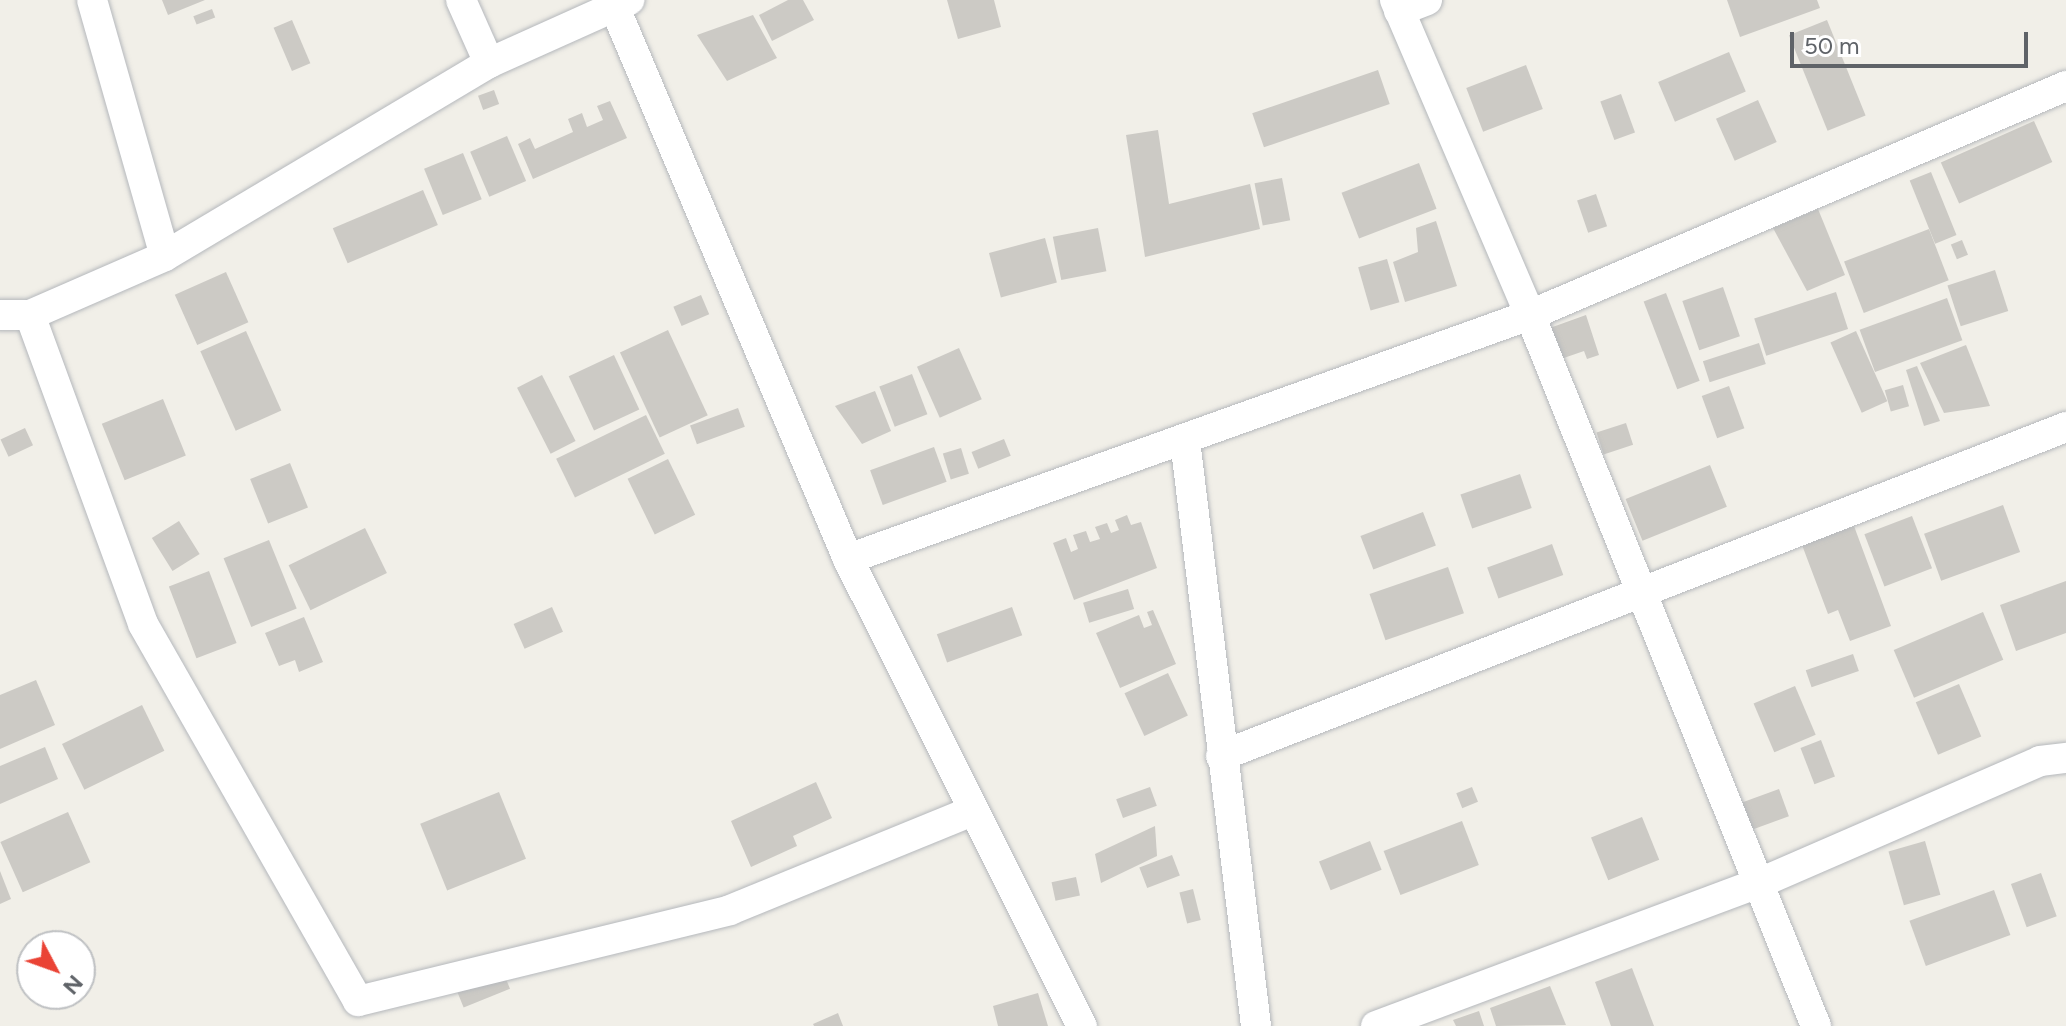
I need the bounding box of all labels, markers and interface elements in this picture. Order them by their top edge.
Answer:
scale bar [1794,16,2032,66]
text: 50 m [1804,31,1860,60]
north arrow [16,930,96,1010]
text: N [57,969,89,1000]

